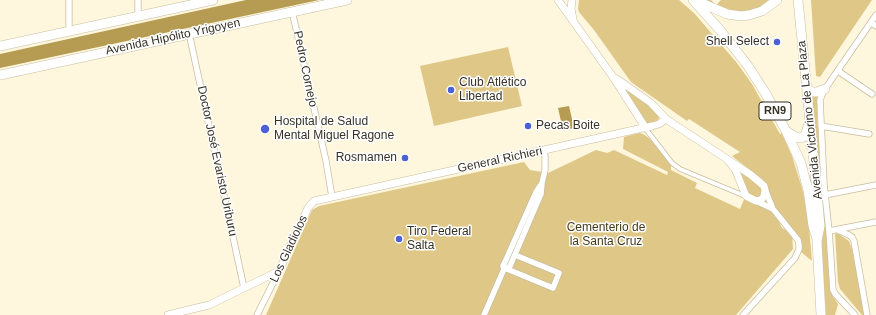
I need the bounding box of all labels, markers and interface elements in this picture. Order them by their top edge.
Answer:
street label: Avenida Hipólito Yrigoyen [104,16,242,58]
street label: Pedro Cornejo [290,30,320,108]
place label: Shell Select [706,35,769,49]
marker: Shell Select [772,37,782,47]
street label: Avenida Victorino de La Plaza [794,40,826,200]
place label: Club Atlético Libertad [459,76,526,104]
street label: Doctor José Evaristo Uriburu [194,84,240,238]
marker: Club Atlético Libertad [446,85,456,95]
road number: RN9 [759,102,791,120]
place label: Hospital de Salud Mental Miguel Ragone [274,115,394,143]
place label: Pecas Boite [536,119,600,133]
marker: Pecas Boite [523,121,533,131]
marker: Hospital de Salud Mental Miguel Ragone [259,123,271,135]
street label: General Richieri [456,144,544,176]
place label: Rosmamen [336,151,397,165]
marker: Rosmamen [400,153,410,163]
street label: Los Gladiolos [267,213,311,285]
park label: Cementerio de la Santa Cruz [567,221,645,249]
place label: Tiro Federal Salta [407,225,471,253]
marker: Tiro Federal Salta [394,234,404,244]

